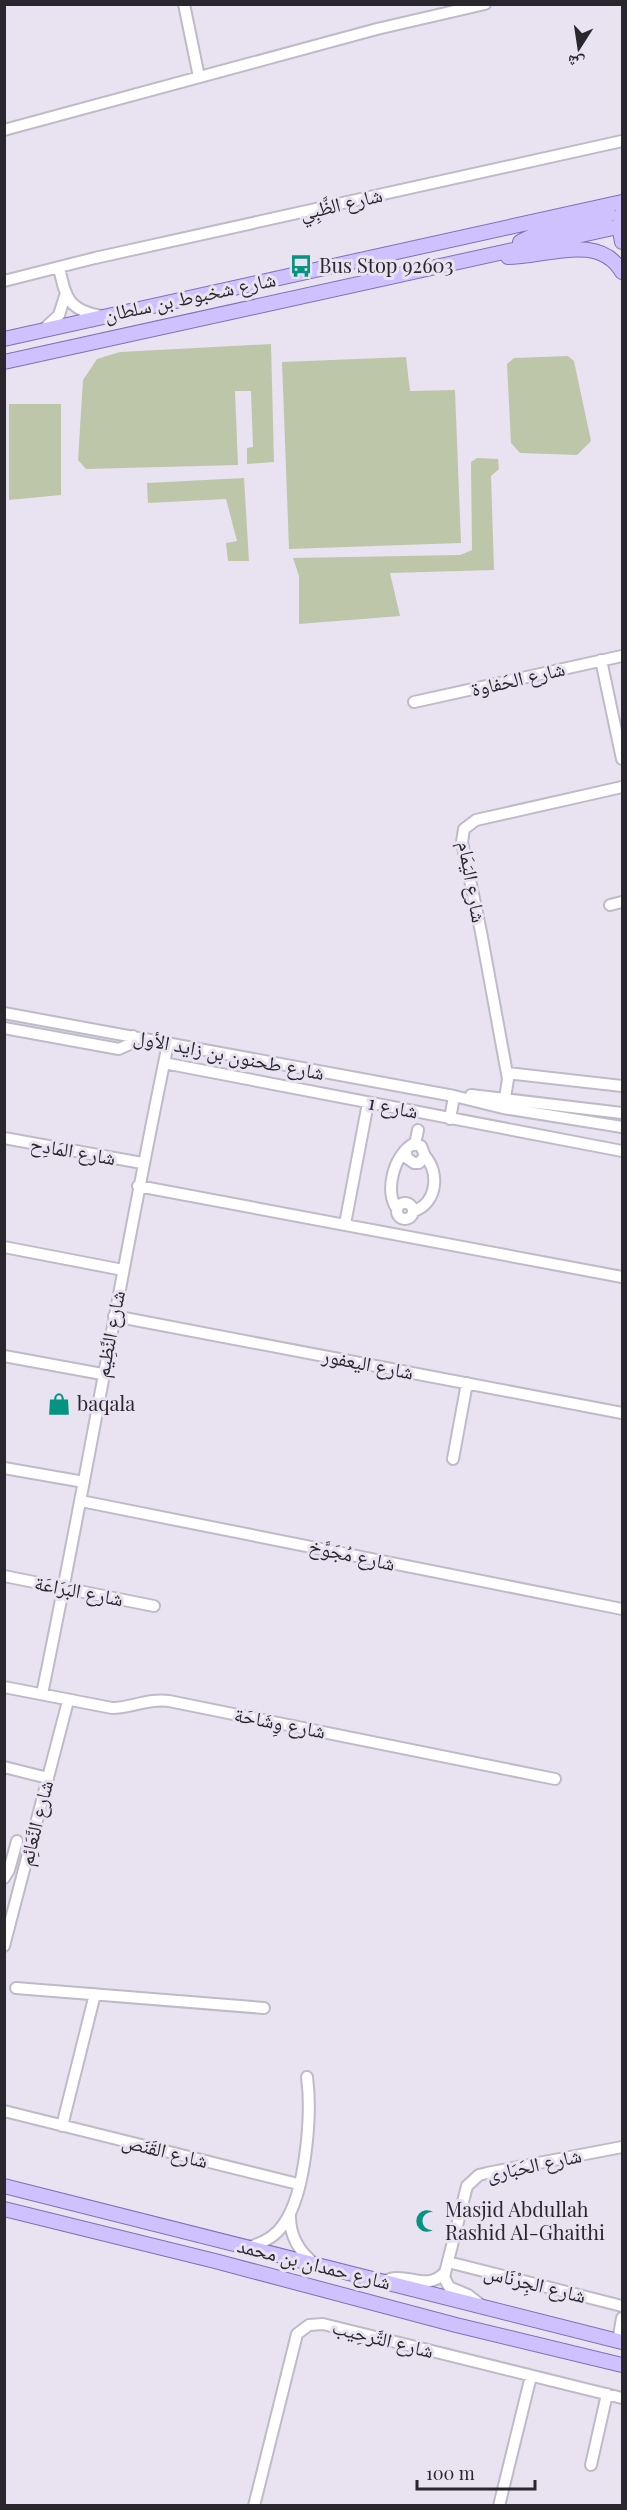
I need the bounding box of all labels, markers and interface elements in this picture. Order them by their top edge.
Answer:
north arrow [549,18,609,78]
text: ش [565,51,586,75]
street label: شارع الظَّبِي [297,180,386,229]
place label: Bus Stop 92603 [319,251,454,278]
bus stop icon: Bus Stop 92603 [288,253,314,279]
street label: شارع شخبوط بن سلطان [101,264,278,328]
street label: شارع الحَفاوة [468,654,568,702]
street label: شارع اليَمَام [451,839,494,925]
street label: شارع طحنون بن زايد الأول [131,1022,327,1086]
street label: شارع 1 [366,1087,421,1125]
street label: شارع المَادِح [28,1129,118,1171]
street label: شارع النَّظِيم [87,1288,132,1380]
street label: شارع اليعفور [319,1340,416,1386]
place label: baqala [77,1389,135,1416]
shop icon: baqala [46,1391,72,1417]
street label: شارع مُجَوَّخ [306,1531,398,1577]
street label: شارع البَرَاعَة [32,1568,126,1612]
street label: شارع وِشَاحَة [232,1699,328,1747]
street label: شارع النَّعَائِم [11,1777,60,1869]
street label: شارع القَنَص [119,2126,211,2174]
street label: شارع الحَبَارى [484,2140,584,2188]
place label: Masjid Abdullah Rashid Al-Ghaithi [445,2195,605,2245]
mosque icon: Masjid Abdullah Rashid Al-Ghaithi [414,2208,440,2234]
street label: شارع حمدان بن محمد [235,2230,394,2296]
street label: شارع الجِرْنَاس [481,2257,589,2311]
street label: شارع التَّرحِيب [330,2312,437,2364]
scale bar [417,2453,536,2491]
text: 100 m [426,2461,475,2485]

